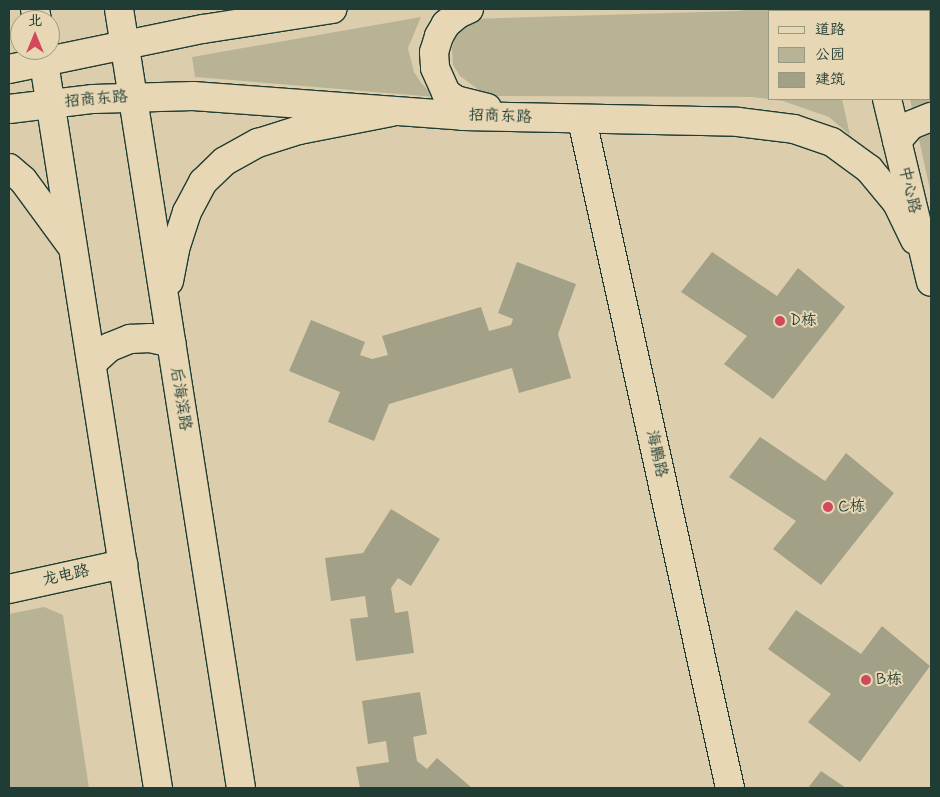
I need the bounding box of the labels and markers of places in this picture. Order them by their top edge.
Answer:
place label: D栋 [790,311,817,331]
marker: D栋 [774,315,786,327]
place label: C栋 [838,497,865,517]
marker: C栋 [822,501,834,513]
place label: B栋 [876,670,902,690]
marker: B栋 [860,674,872,686]

